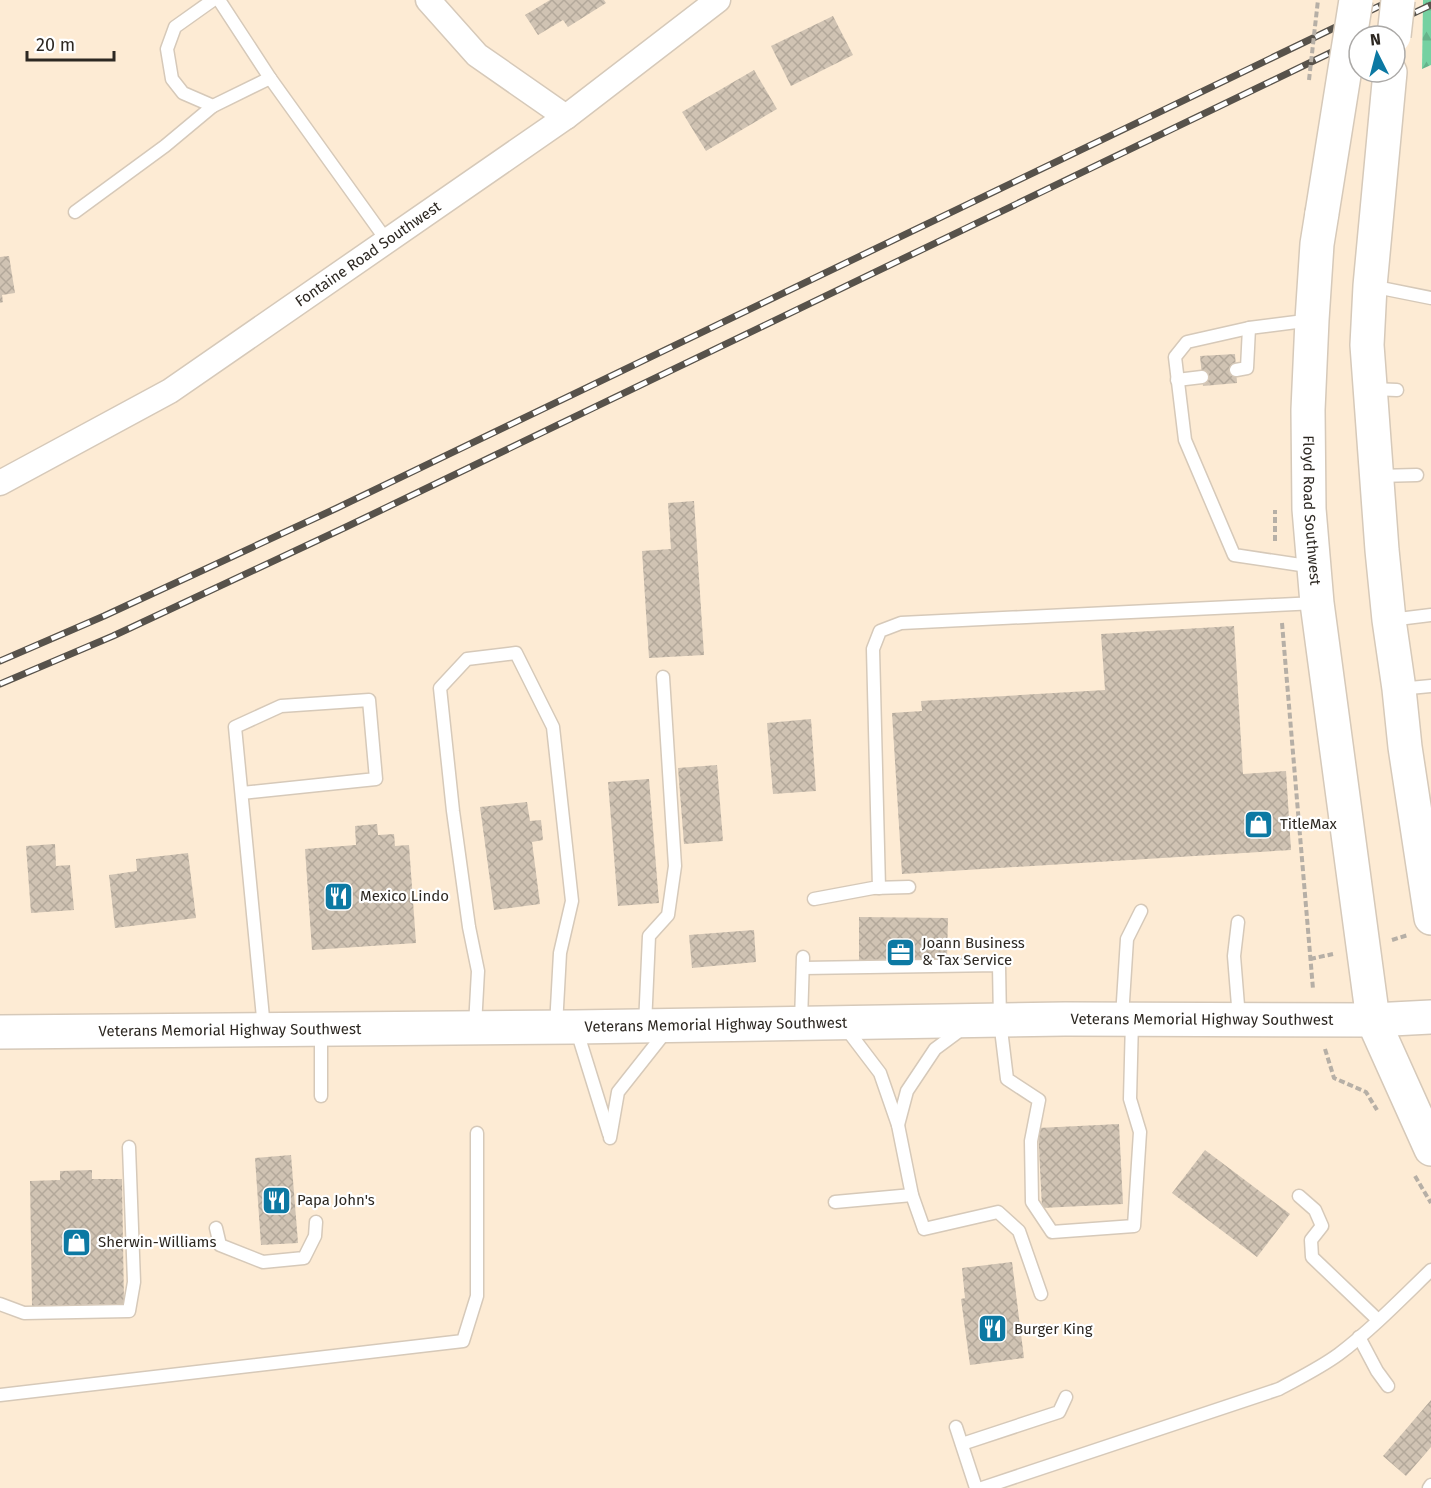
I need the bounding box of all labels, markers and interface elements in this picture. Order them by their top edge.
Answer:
scale bar [27,24,114,62]
north arrow [1347,24,1407,84]
text: N [1369,30,1382,50]
text: 20 m [36,34,75,56]
street label: Fontaine Road Southwest [292,197,445,311]
street label: Floyd Road Southwest [1299,435,1325,587]
shop icon: TitleMax [1243,808,1275,840]
place label: TitleMax [1280,815,1338,833]
restaurant icon: Mexico Lindo [323,880,355,912]
place label: Mexico Lindo [360,887,449,905]
place label: Joann Business & Tax Service [922,934,1025,969]
office icon: Joann Business & Tax Service [885,936,917,968]
street label: Veterans Memorial Highway Southwest [1070,1010,1334,1029]
street label: Veterans Memorial Highway Southwest [584,1014,848,1036]
street label: Veterans Memorial Highway Southwest [98,1020,362,1040]
restaurant icon: Papa John's [260,1184,292,1216]
place label: Papa John's [297,1191,375,1209]
shop icon: Sherwin-Williams [61,1226,93,1258]
place label: Sherwin-Williams [98,1233,216,1251]
restaurant icon: Burger King [977,1313,1009,1345]
place label: Burger King [1014,1320,1093,1338]

